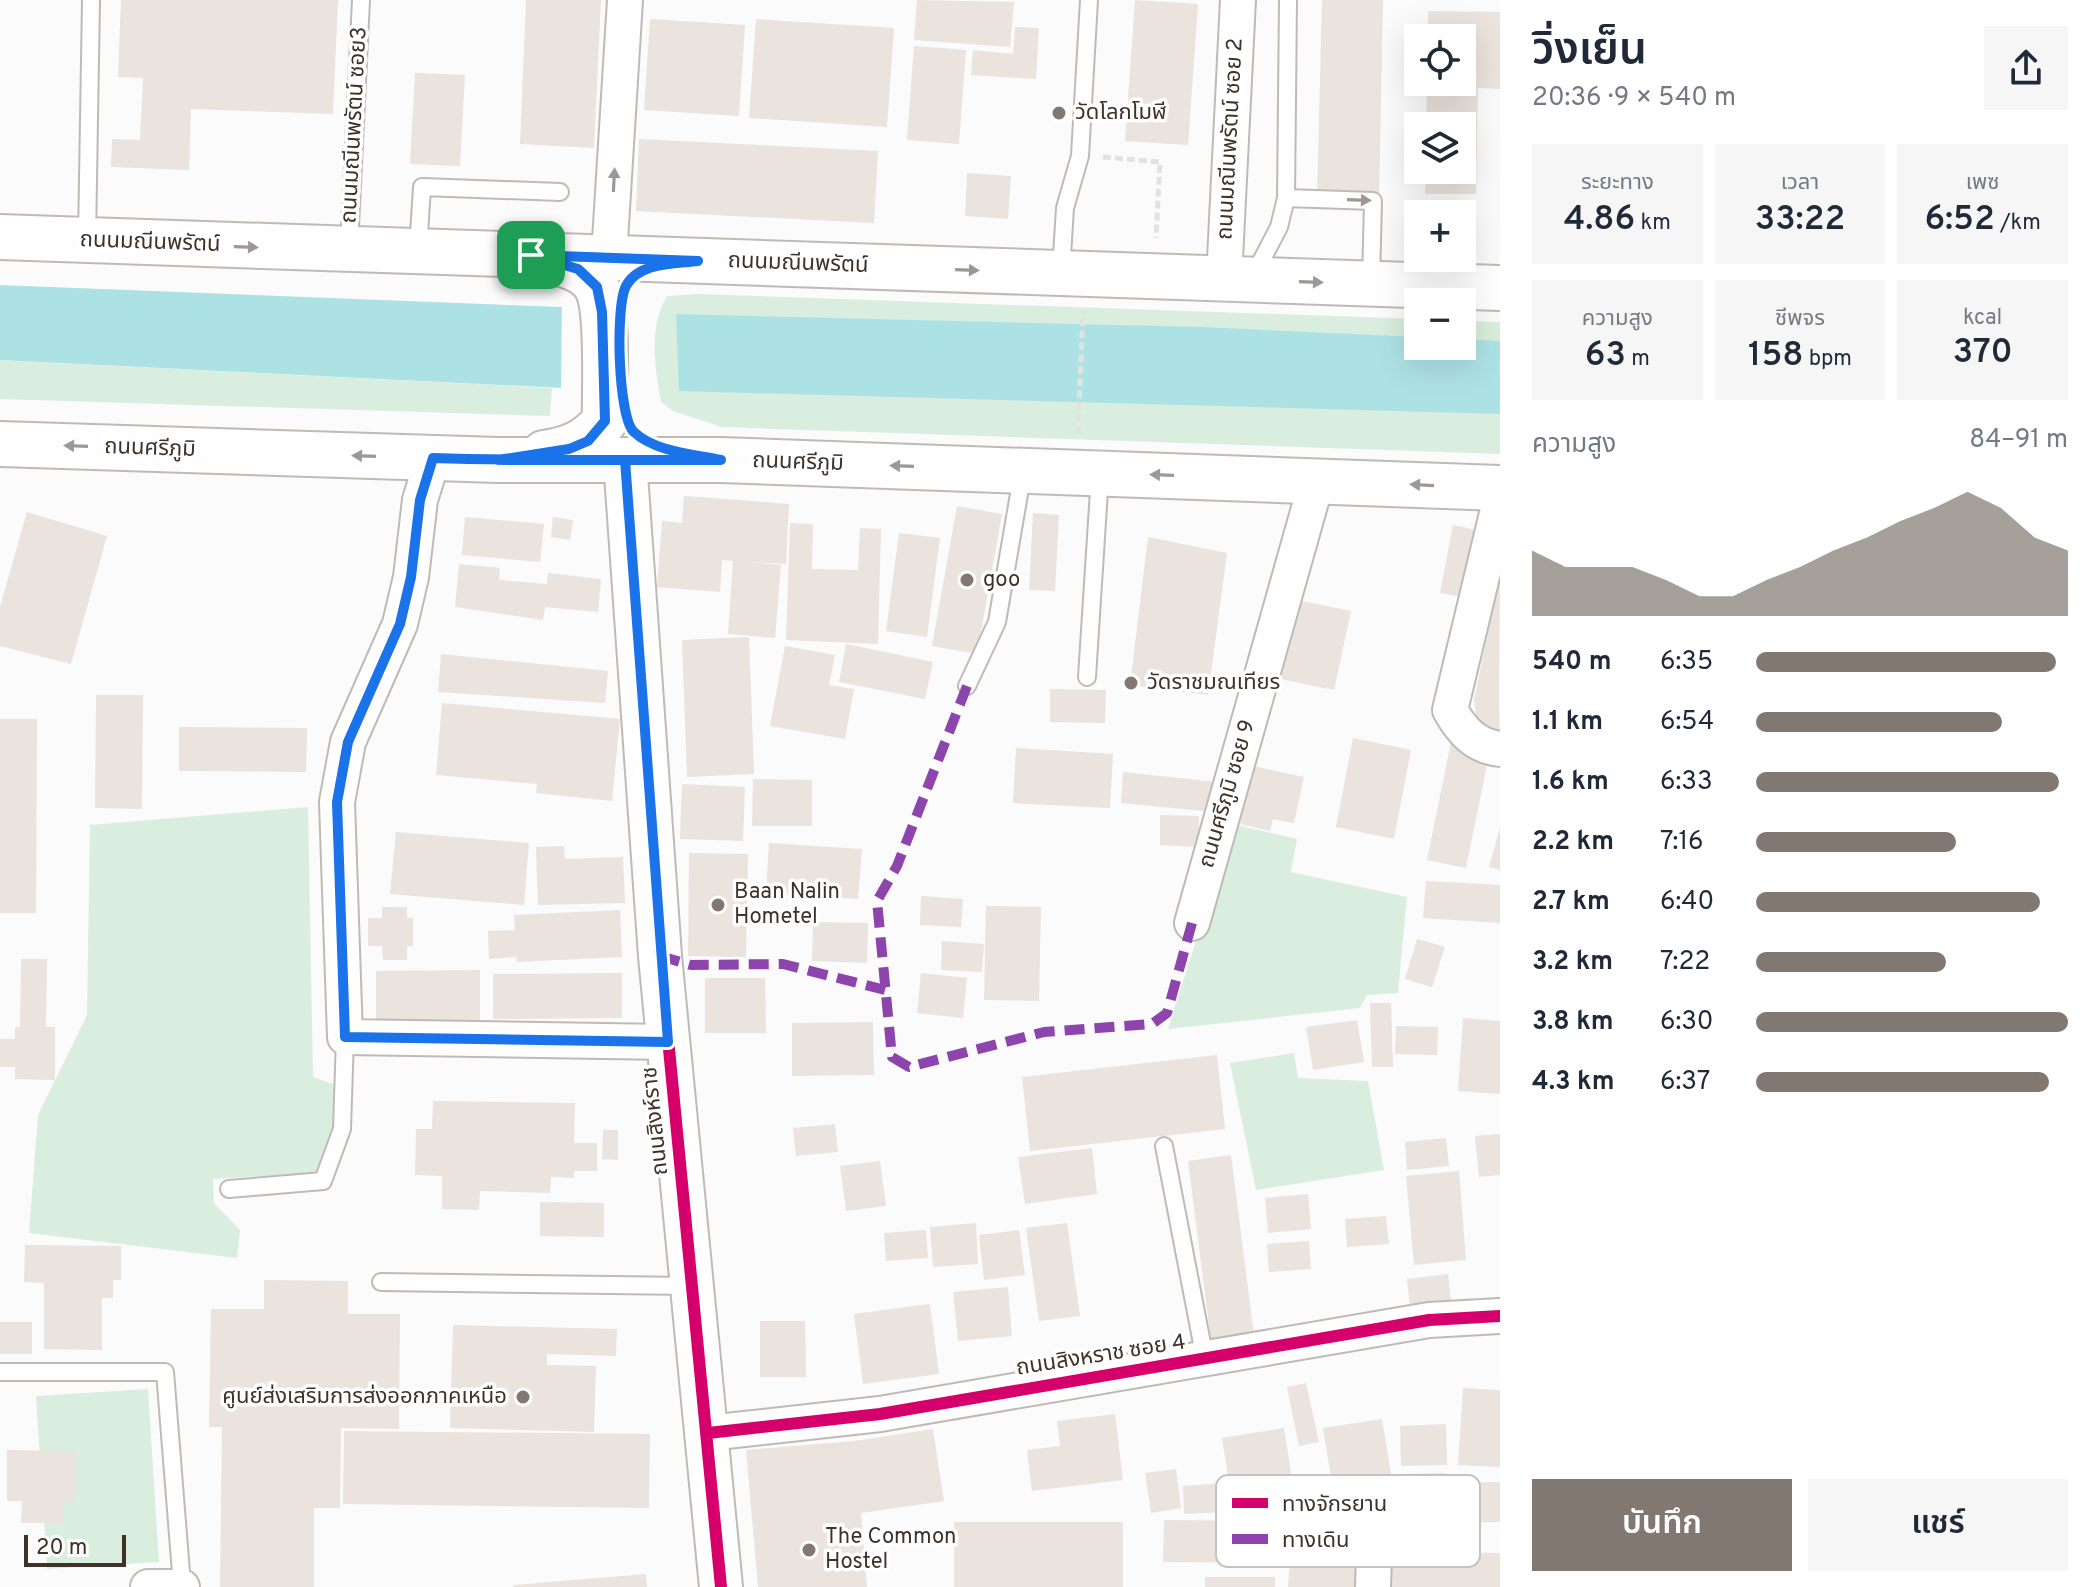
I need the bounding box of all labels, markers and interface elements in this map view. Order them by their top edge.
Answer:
map controls [1404,24,1476,360]
button: locate [1404,24,1476,96]
text: วิ่งเย็น [1532,24,1647,80]
street label: ถนนมณีนพรัตน์ ซอย3 [336,26,374,224]
button: share [1984,26,2068,110]
street label: ถนนมณีนพรัตน์ ซอย 2 [1212,37,1250,241]
text: 20:36 · 9 × 540 m [1532,82,1736,115]
place label: วัดโลกโมฬี [1075,100,1166,127]
marker: วัดโลกโมฬี [1050,104,1068,122]
button: layers [1404,112,1476,184]
one-way arrow [608,167,621,192]
text: ระยะทาง [1581,170,1654,197]
text: เวลา [1781,170,1819,197]
text: เพซ [1966,170,1999,197]
one-way arrow [1347,194,1372,207]
text: 4.86 [1564,199,1635,242]
text: 33:22 [1755,199,1845,242]
text: 6:52 [1924,199,1995,242]
button: + [1404,200,1476,272]
text: km [1635,210,1671,237]
text: /km [1995,210,2041,237]
pin [497,221,565,289]
street label: ถนนมณีนพรัตน์ [79,227,221,259]
icon: arrive [509,233,553,277]
one-way arrow [234,240,259,253]
street label: ถนนมณีนพรัตน์ [727,248,869,280]
one-way arrow [955,264,980,276]
one-way arrow [1299,275,1324,288]
button: − [1404,288,1476,360]
text: kcal [1963,305,2002,332]
text: ความสูง [1582,306,1653,333]
text: ชีพจร [1775,306,1825,333]
text: 370 [1953,332,2013,375]
text: 63 [1585,335,1626,378]
text: 158 [1748,335,1803,378]
text: m [1626,346,1650,373]
text: bpm [1803,346,1852,373]
text: 84–91 m [1969,424,2068,457]
text: ความสูง [1532,429,1616,462]
street label: ถนนศรีภูมิ [104,434,196,464]
one-way arrow [63,440,88,453]
street label: ถนนศรีภูมิ [752,448,844,478]
one-way arrow [351,449,376,462]
one-way arrow [889,459,914,472]
one-way arrow [1149,468,1174,481]
one-way arrow [1409,478,1434,491]
place label: goo [983,567,1020,594]
marker: goo [958,571,976,589]
text: 540 m [1532,646,1611,679]
text: 6:35 [1660,646,1713,679]
place label: วัดราชมณเทียร [1147,670,1280,697]
marker: วัดราชมณเทียร [1122,674,1140,692]
text: 1.1 km [1532,706,1603,739]
text: 6:54 [1660,706,1714,739]
street label: ถนนศรีภูมิ ซอย 9 [1194,717,1262,871]
text: 1.6 km [1532,766,1609,799]
text: 6:33 [1660,766,1713,799]
text: 2.2 km [1532,826,1614,859]
text: 7:16 [1660,826,1704,859]
place label: Baan Nalin Hometel [734,879,840,931]
text: 2.7 km [1532,886,1610,919]
text: 6:40 [1660,886,1714,919]
marker: Baan Nalin Hometel [709,896,727,914]
text: 3.2 km [1532,946,1613,979]
text: 7:22 [1660,946,1710,979]
text: 3.8 km [1532,1006,1614,1039]
text: 6:30 [1660,1006,1713,1039]
street label: ถนนสิงห์ราช [637,1065,675,1177]
text: 4.3 km [1532,1066,1614,1099]
text: 6:37 [1660,1066,1710,1099]
street label: ถนนสิงหราช ซอย 4 [1014,1329,1188,1383]
place label: ศูนย์ส่งเสริมการส่งออกภาคเหนือ [222,1384,507,1411]
marker: ศูนย์ส่งเสริมการส่งออกภาคเหนือ [514,1388,532,1406]
legend [1216,1475,1480,1567]
button: บันทึก [1532,1479,1792,1571]
button: แชร์ [1808,1479,2068,1571]
text: ทางจักรยาน [1282,1492,1387,1519]
place label: The Common Hostel [825,1524,957,1576]
text: ทางเดิน [1282,1528,1349,1555]
scale bar [24,1531,126,1567]
text: 20 m [36,1535,87,1562]
marker: The Common Hostel [800,1541,818,1559]

